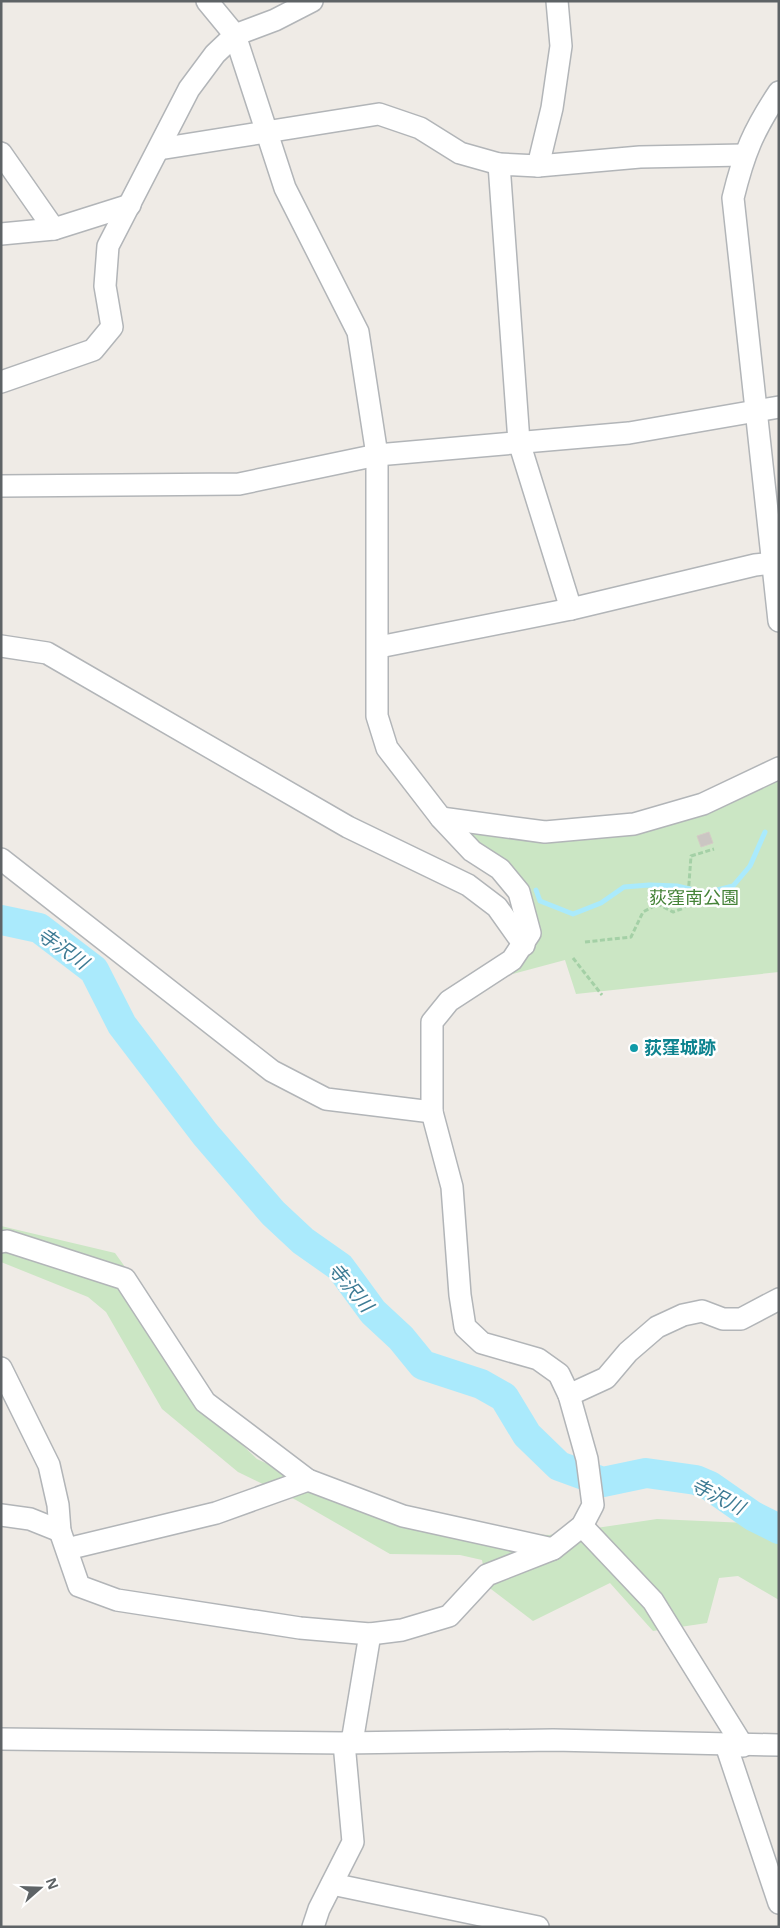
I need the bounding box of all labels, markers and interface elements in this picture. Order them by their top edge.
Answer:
park label: 荻窪南公園 [649,885,739,909]
water label: 寺沢川 [32,921,95,976]
place label: 荻窪城跡 [644,1035,716,1059]
marker: 荻窪城跡 [628,1042,640,1054]
water label: 寺沢川 [323,1257,381,1319]
water label: 寺沢川 [687,1471,751,1521]
north arrow [15,1863,65,1913]
text: N [42,1875,64,1892]

